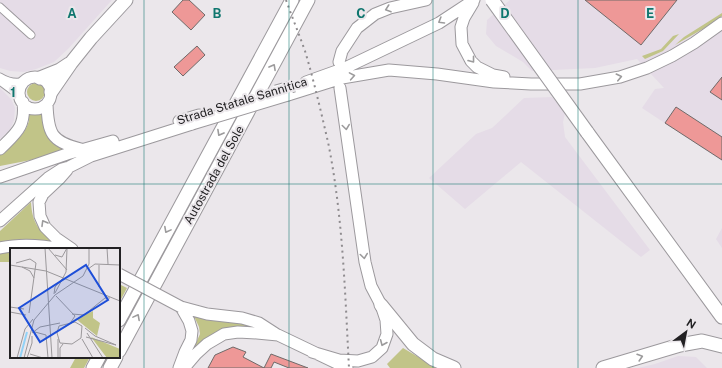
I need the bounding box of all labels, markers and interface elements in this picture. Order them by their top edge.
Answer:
one-way arrow [385,4,392,13]
text: A [67,6,77,21]
text: B [213,6,222,21]
text: C [356,6,366,21]
text: D [500,6,510,21]
text: E [646,6,654,21]
one-way arrow [438,17,445,24]
one-way arrow [467,56,474,63]
one-way arrow [268,64,275,71]
one-way arrow [349,72,355,81]
one-way arrow [615,73,622,81]
street label: Strada Statale Sannitica [175,74,309,128]
text: 1 [10,85,16,100]
street label: Autostrada del Sole [181,123,247,227]
one-way arrow [341,124,350,130]
one-way arrow [218,129,225,136]
one-way arrow [41,220,48,227]
one-way arrow [165,226,172,233]
inset map [10,248,120,358]
one-way arrow [359,253,368,259]
north arrow [666,312,706,352]
one-way arrow [133,313,140,321]
text: N [684,316,698,331]
one-way arrow [380,339,388,346]
one-way arrow [636,353,643,362]

